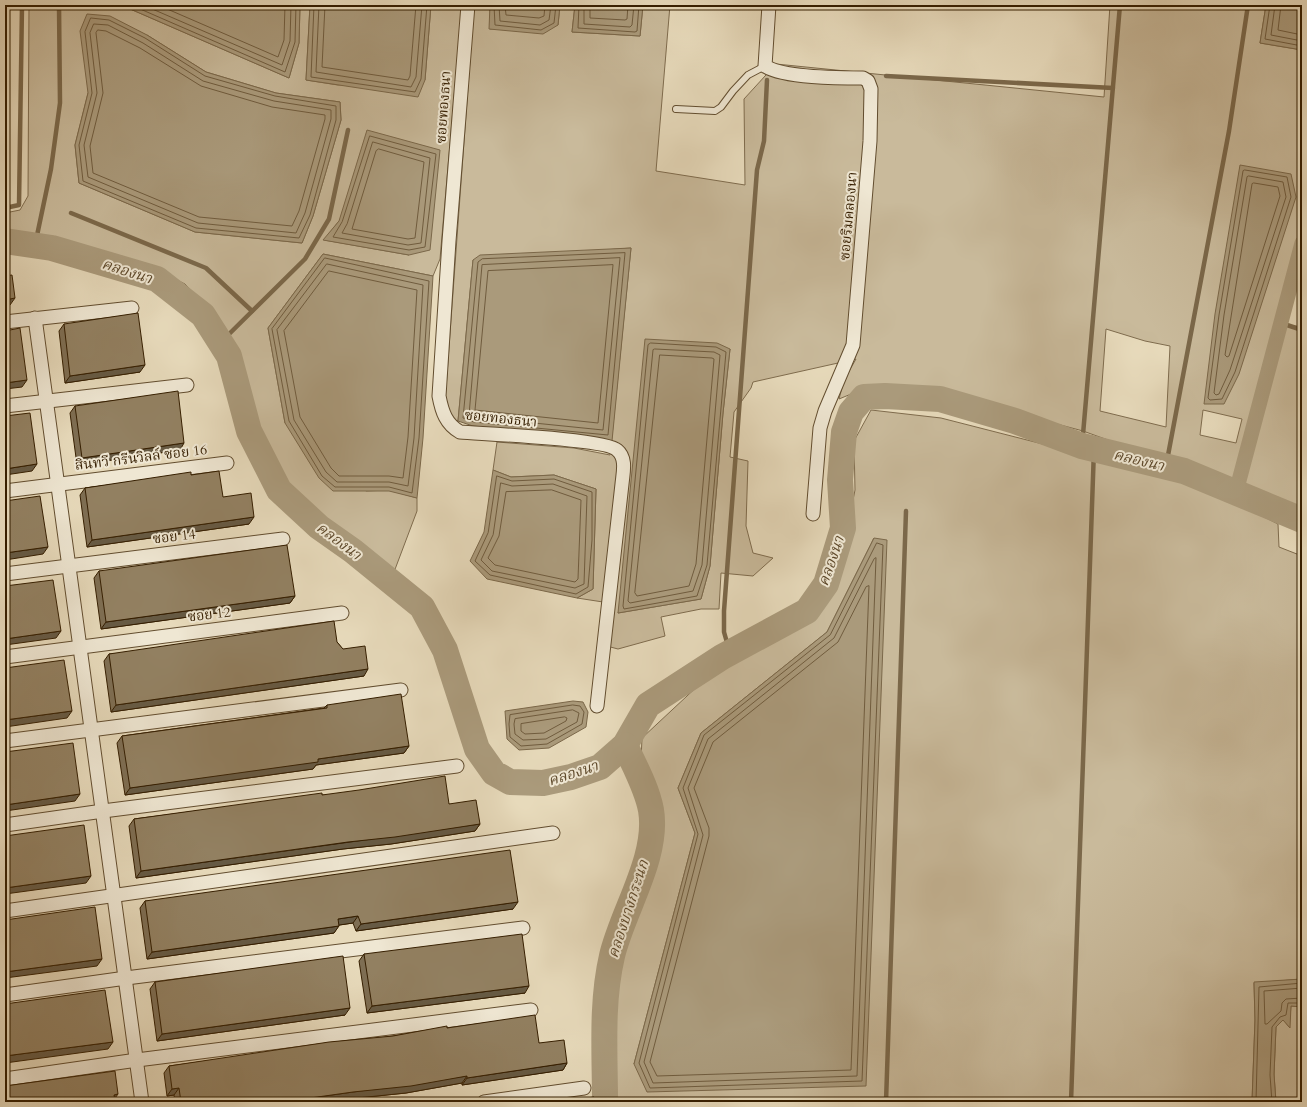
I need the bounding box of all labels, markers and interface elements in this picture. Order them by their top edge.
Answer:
street label: ซอยทองธนา [431,70,456,144]
street label: ซอยริมคลองนา [835,171,862,261]
water label: คลองนา [99,254,155,289]
street label: ซอยทองธนา [464,405,538,432]
street label: สินทวี กรีนวิลล์ ซอย 16 [74,440,208,475]
water label: คลองนา [1112,444,1167,476]
water label: คลองนา [312,518,366,565]
street label: ซอย 14 [152,524,197,549]
water label: คลองนา [813,533,849,589]
street label: ซอย 12 [187,602,232,627]
water label: คลองนา [545,755,601,790]
water label: คลองบางกระนก [603,857,654,961]

